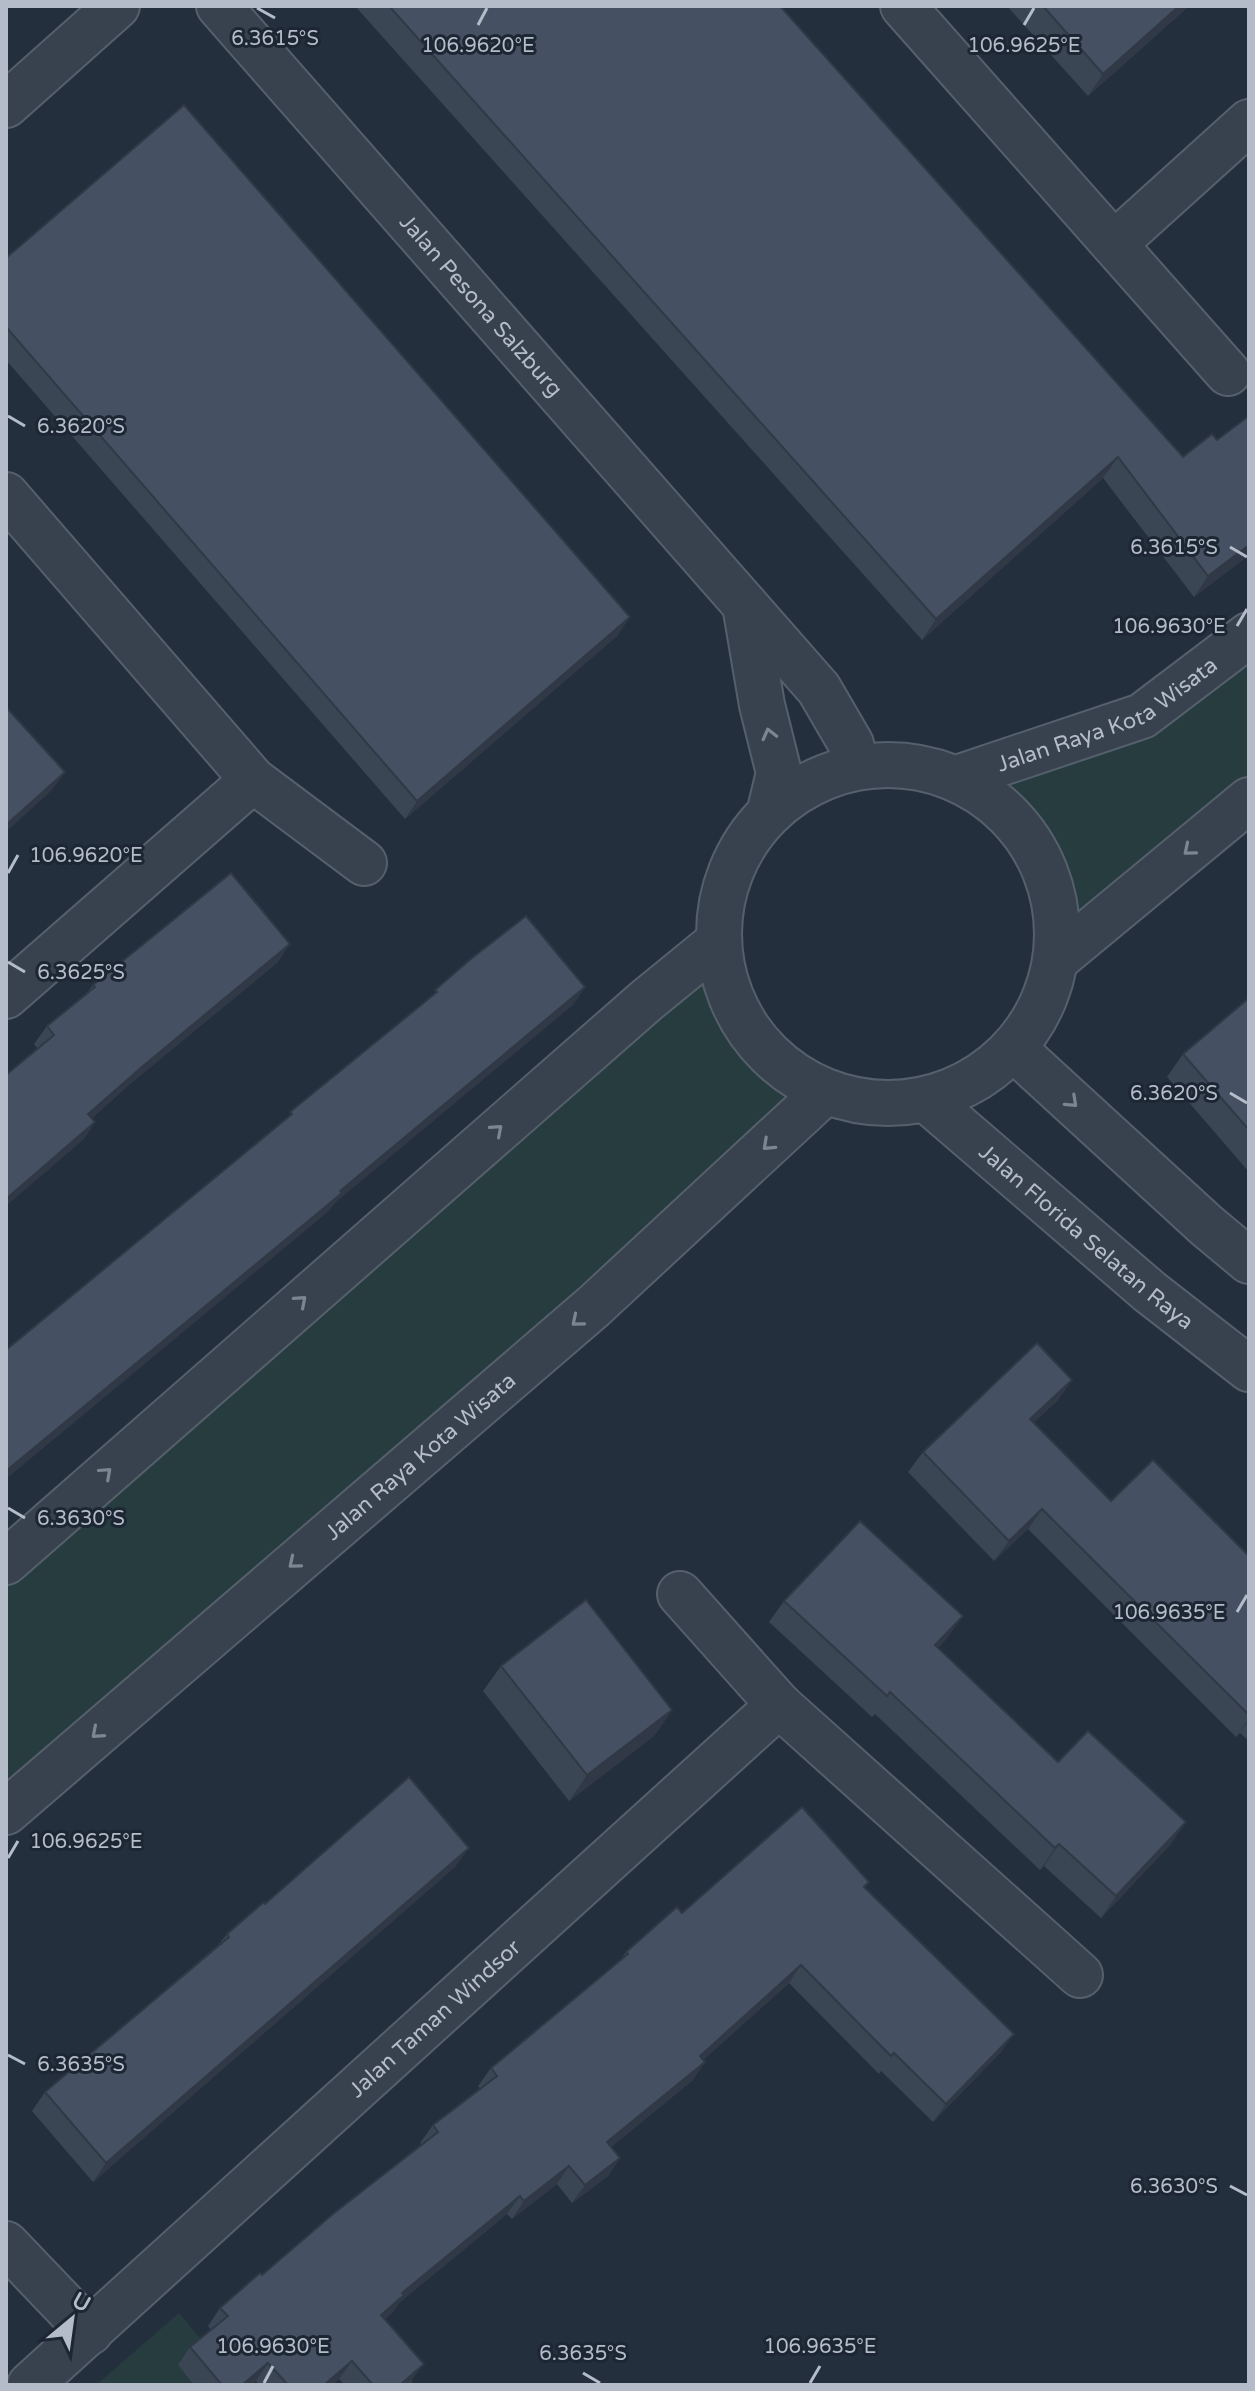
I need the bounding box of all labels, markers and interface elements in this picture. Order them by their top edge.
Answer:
text: 6.3615°S [231,27,319,51]
text: 106.9620°E [421,34,535,58]
text: 106.9625°E [967,34,1081,58]
street label: Jalan Pesona Salzburg [394,209,568,402]
text: 6.3620°S [37,415,125,439]
text: 6.3615°S [1130,536,1218,560]
text: 106.9630°E [1112,615,1226,639]
street label: Jalan Raya Kota Wisata [994,652,1222,778]
one-way arrow [762,728,779,742]
one-way arrow [1184,840,1198,855]
text: 106.9620°E [29,844,143,868]
text: 6.3625°S [37,961,125,985]
text: 6.3620°S [1130,1082,1218,1106]
one-way arrow [1063,1093,1078,1107]
one-way arrow [488,1126,503,1140]
one-way arrow [763,1136,777,1150]
street label: Jalan Florida Selatan Raya [974,1139,1199,1335]
one-way arrow [292,1296,307,1311]
one-way arrow [572,1311,586,1326]
street label: Jalan Raya Kota Wisata [320,1368,521,1546]
one-way arrow [97,1468,112,1483]
text: 6.3630°S [37,1507,125,1531]
one-way arrow [289,1553,303,1568]
text: 106.9635°E [1112,1601,1226,1625]
one-way arrow [92,1723,107,1738]
text: 106.9625°E [29,1830,143,1854]
street label: Jalan Taman Windsor [344,1934,526,2103]
text: 6.3635°S [37,2053,125,2077]
text: 6.3630°S [1130,2175,1218,2199]
north arrow [32,2279,112,2359]
text: U [68,2287,95,2318]
text: 106.9630°E [216,2335,330,2359]
text: 106.9635°E [763,2335,877,2359]
text: 6.3635°S [539,2342,627,2366]

